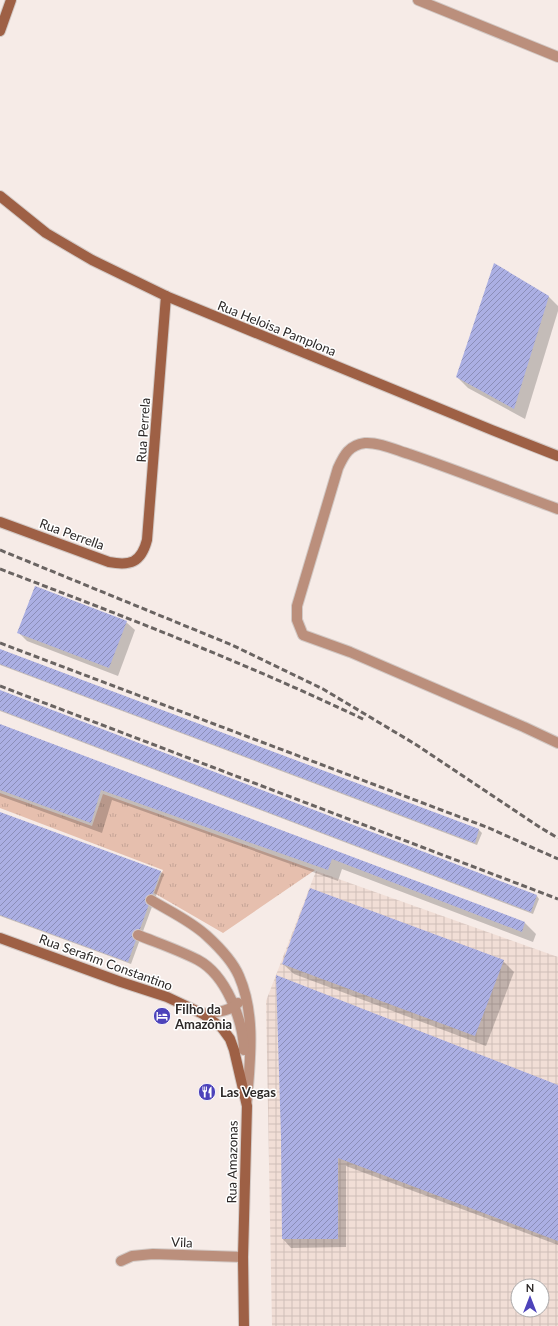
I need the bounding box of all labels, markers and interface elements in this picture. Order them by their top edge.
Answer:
street label: Rua Heloisa Pamplona [215,297,339,359]
street label: Rua Perrela [133,397,153,463]
street label: Rua Perrella [37,515,107,553]
street label: Rua Serafim Constantino [37,930,175,994]
place label: Filho da Amazônia [174,1001,232,1032]
hotel icon: Filho da Amazônia [152,1006,172,1026]
restaurant icon: Las Vegas [197,1082,217,1102]
place label: Las Vegas [220,1084,276,1100]
street label: Rua Amazonas [223,1120,241,1204]
street label: Vila [171,1234,193,1250]
north arrow [510,1278,550,1318]
text: N [526,1281,534,1294]

